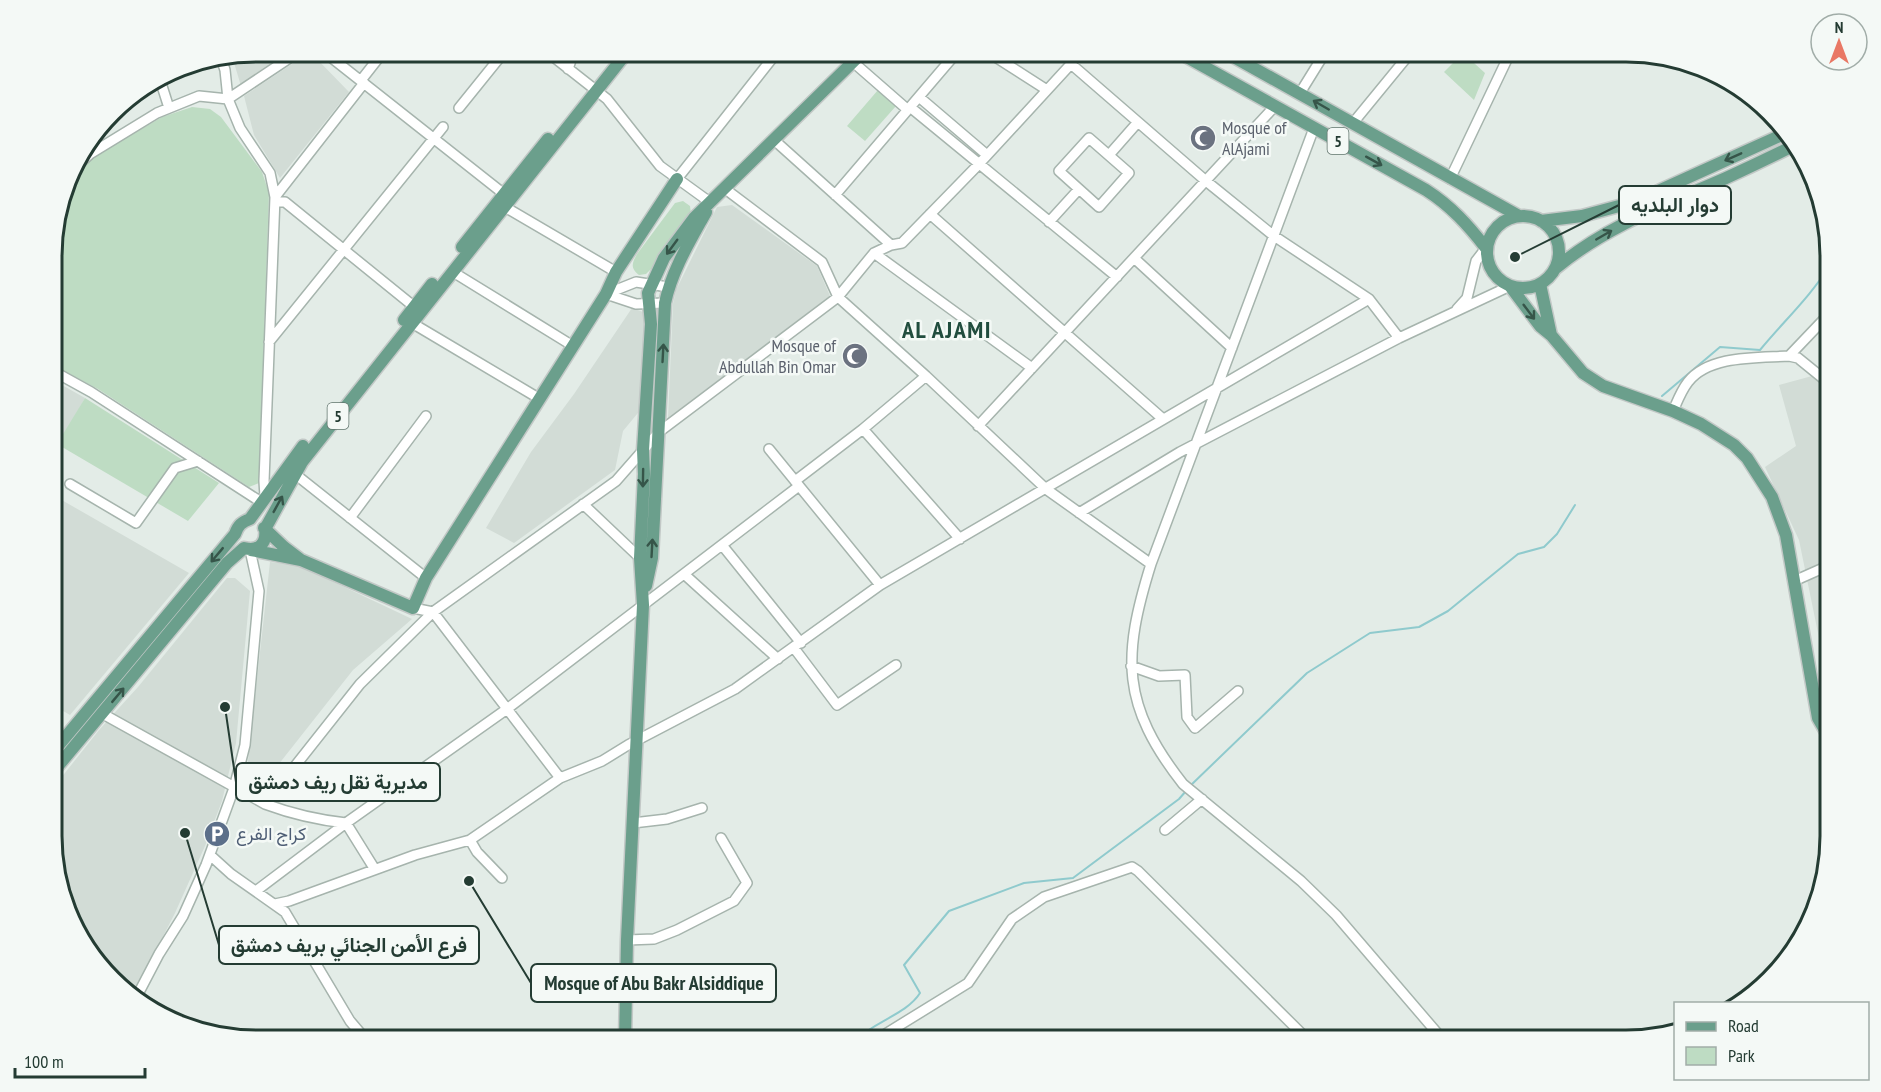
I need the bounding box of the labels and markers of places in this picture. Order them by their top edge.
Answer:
place label: Mosque of AlAjami [1222,116,1288,160]
mosque icon: Mosque of AlAjami [1188,123,1218,153]
callout: دوار البلديه [1619,186,1731,224]
place label: Mosque of Abdullah Bin Omar [719,334,837,378]
mosque icon: Mosque of Abdullah Bin Omar [840,341,870,371]
callout: مديرية نقل ريف دمشق [236,763,440,801]
parking icon: كراج الفرع [202,819,232,849]
place label: كراج الفرع [236,822,306,846]
callout: فرع الأمن الجنائي بريف دمشق [219,926,479,964]
callout: Mosque of Abu Bakr Alsiddique [531,964,776,1002]

